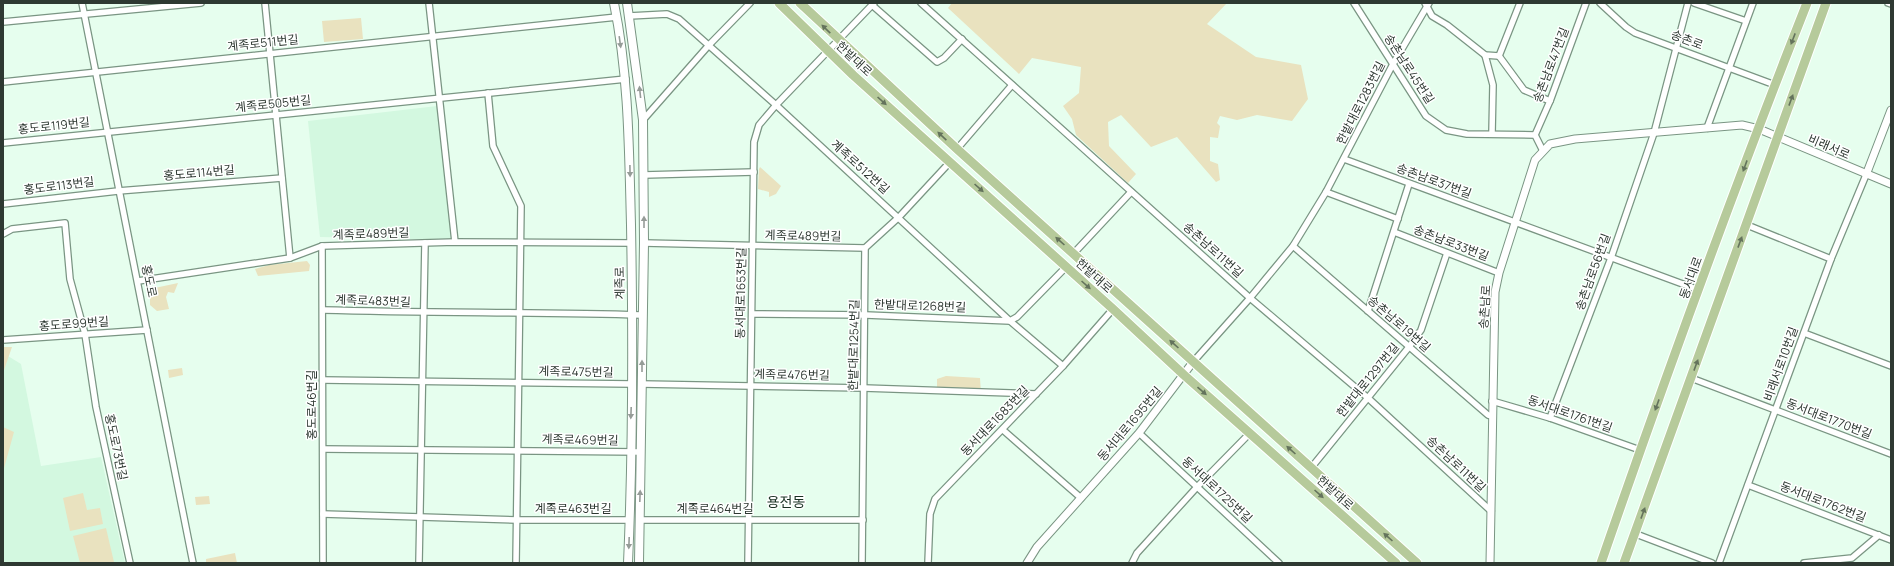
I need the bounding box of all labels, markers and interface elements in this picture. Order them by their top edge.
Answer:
one-way arrow [821,24,831,34]
street label: 송촌남로47번길 [1528,25,1573,105]
street label: 송촌로 [1669,26,1706,53]
street label: 계족로511번길 [227,30,299,55]
street label: 송촌남로45번길 [1380,30,1438,107]
one-way arrow [1789,34,1795,46]
one-way arrow [617,35,624,48]
street label: 한밭대로 [832,37,876,80]
street label: 한밭대로1283번길 [1332,58,1389,147]
one-way arrow [637,86,643,98]
street label: 계족로505번길 [234,91,312,116]
one-way arrow [1789,94,1795,106]
one-way arrow [877,97,887,106]
street label: 홍도로119번길 [17,113,91,138]
street label: 비래서로 [1806,130,1853,163]
one-way arrow [938,132,947,141]
street label: 계족로512번길 [827,136,893,198]
street label: 송촌남로37번길 [1394,159,1474,202]
one-way arrow [1742,160,1748,172]
street label: 홍도로114번길 [163,161,235,184]
one-way arrow [627,165,633,178]
street label: 홍도로113번길 [23,173,95,198]
one-way arrow [974,184,984,193]
one-way arrow [641,215,647,228]
street label: 송촌남로11번길 [1180,218,1247,281]
street label: 송촌남로33번길 [1411,220,1491,265]
street label: 계족로489번길 [332,224,410,243]
street label: 계족로489번길 [765,226,841,245]
street label: 송촌남로56번길 [1571,231,1614,313]
one-way arrow [1738,236,1744,248]
one-way arrow [1056,237,1065,246]
street label: 동서대로1653번길 [731,247,750,339]
street label: 동서대로 [1675,254,1706,301]
street label: 한밭대로 [1072,255,1116,297]
street label: 홍도로 [138,263,161,299]
street label: 계족로 [611,266,628,300]
one-way arrow [1081,280,1091,289]
street label: 송촌남로 [1474,284,1495,330]
street label: 계족로483번길 [335,291,411,310]
street label: 송촌남로19번길 [1364,291,1434,356]
street label: 한밭대로1268번길 [874,295,966,316]
street label: 한밭대로1254번길 [844,299,863,391]
street label: 홍도로99번길 [38,313,110,334]
street label: 비래서로10번길 [1759,324,1802,404]
one-way arrow [1169,339,1179,349]
street label: 한밭대로1297번길 [1332,339,1403,420]
one-way arrow [1694,358,1700,370]
one-way arrow [639,359,645,372]
street label: 계족로475번길 [538,362,614,381]
street label: 계족로476번길 [754,365,830,384]
street label: 홍도로46번길 [303,370,320,440]
street label: 동서대로1683번길 [957,382,1033,460]
street label: 동서대로1695번길 [1093,383,1166,465]
one-way arrow [1197,387,1208,396]
street label: 동서대로1761번길 [1525,391,1615,436]
street label: 동서대로1770번길 [1784,394,1875,443]
one-way arrow [1653,400,1659,412]
one-way arrow [628,407,635,419]
street label: 홍도로73번길 [101,412,132,482]
street label: 계족로469번길 [541,430,619,449]
street label: 송촌남로11번길 [1423,432,1490,496]
one-way arrow [1286,446,1296,455]
street label: 동서대로1725번길 [1178,452,1256,527]
street label: 한밭대로 [1313,472,1357,514]
street label: 동서대로1762번길 [1778,477,1869,526]
one-way arrow [636,490,643,502]
one-way arrow [1314,490,1324,499]
district label: 용전동 [767,492,805,511]
street label: 계족로463번길 [535,500,611,517]
street label: 계족로464번길 [677,500,753,517]
one-way arrow [1640,507,1646,519]
one-way arrow [1383,532,1393,542]
one-way arrow [626,537,632,550]

